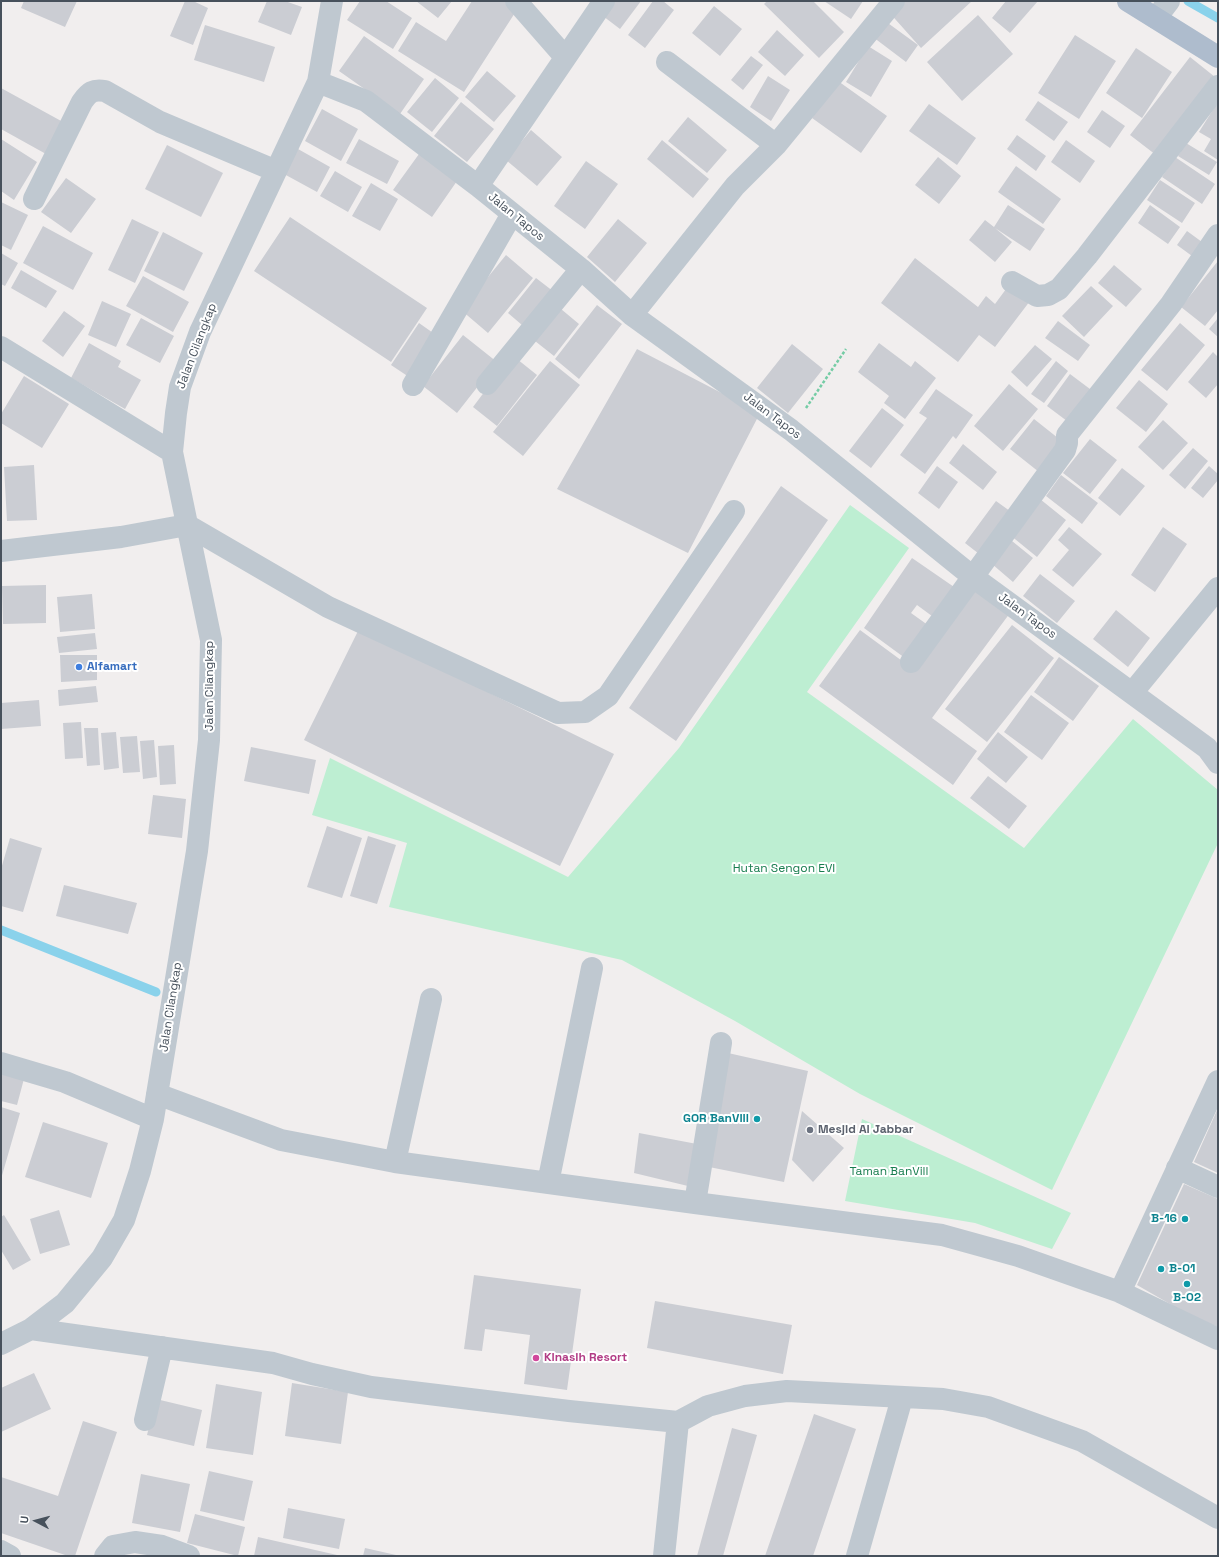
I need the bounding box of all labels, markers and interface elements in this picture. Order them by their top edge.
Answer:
street label: Jalan Tapos [485,190,547,244]
street label: Jalan Cilangkap [174,301,220,391]
street label: Jalan Tapos [740,390,804,442]
street label: Jalan Tapos [995,590,1059,642]
street label: Jalan Cilangkap [203,641,217,731]
place label: Alfamart [87,660,137,674]
marker: Alfamart [74,662,84,672]
park label: Hutan Sengon EVI [733,862,835,876]
street label: Jalan Cilangkap [157,961,185,1053]
place label: GOR BanVill [683,1112,749,1126]
marker: GOR BanVill [752,1114,762,1124]
place label: Mesjid Al Jabbar [818,1123,914,1137]
marker: Mesjid Al Jabbar [805,1125,815,1135]
park label: Taman BanVill [849,1165,929,1179]
place label: B-16 [1151,1212,1177,1226]
marker: B-16 [1180,1214,1190,1224]
place label: B-01 [1169,1262,1195,1276]
marker: B-01 [1156,1264,1166,1274]
marker: B-02 [1182,1279,1192,1289]
place label: B-02 [1173,1291,1201,1305]
place label: Kinasih Resort [544,1351,627,1365]
marker: Kinasih Resort [531,1353,541,1363]
north arrow [16,1501,56,1541]
text: U [17,1515,31,1524]

